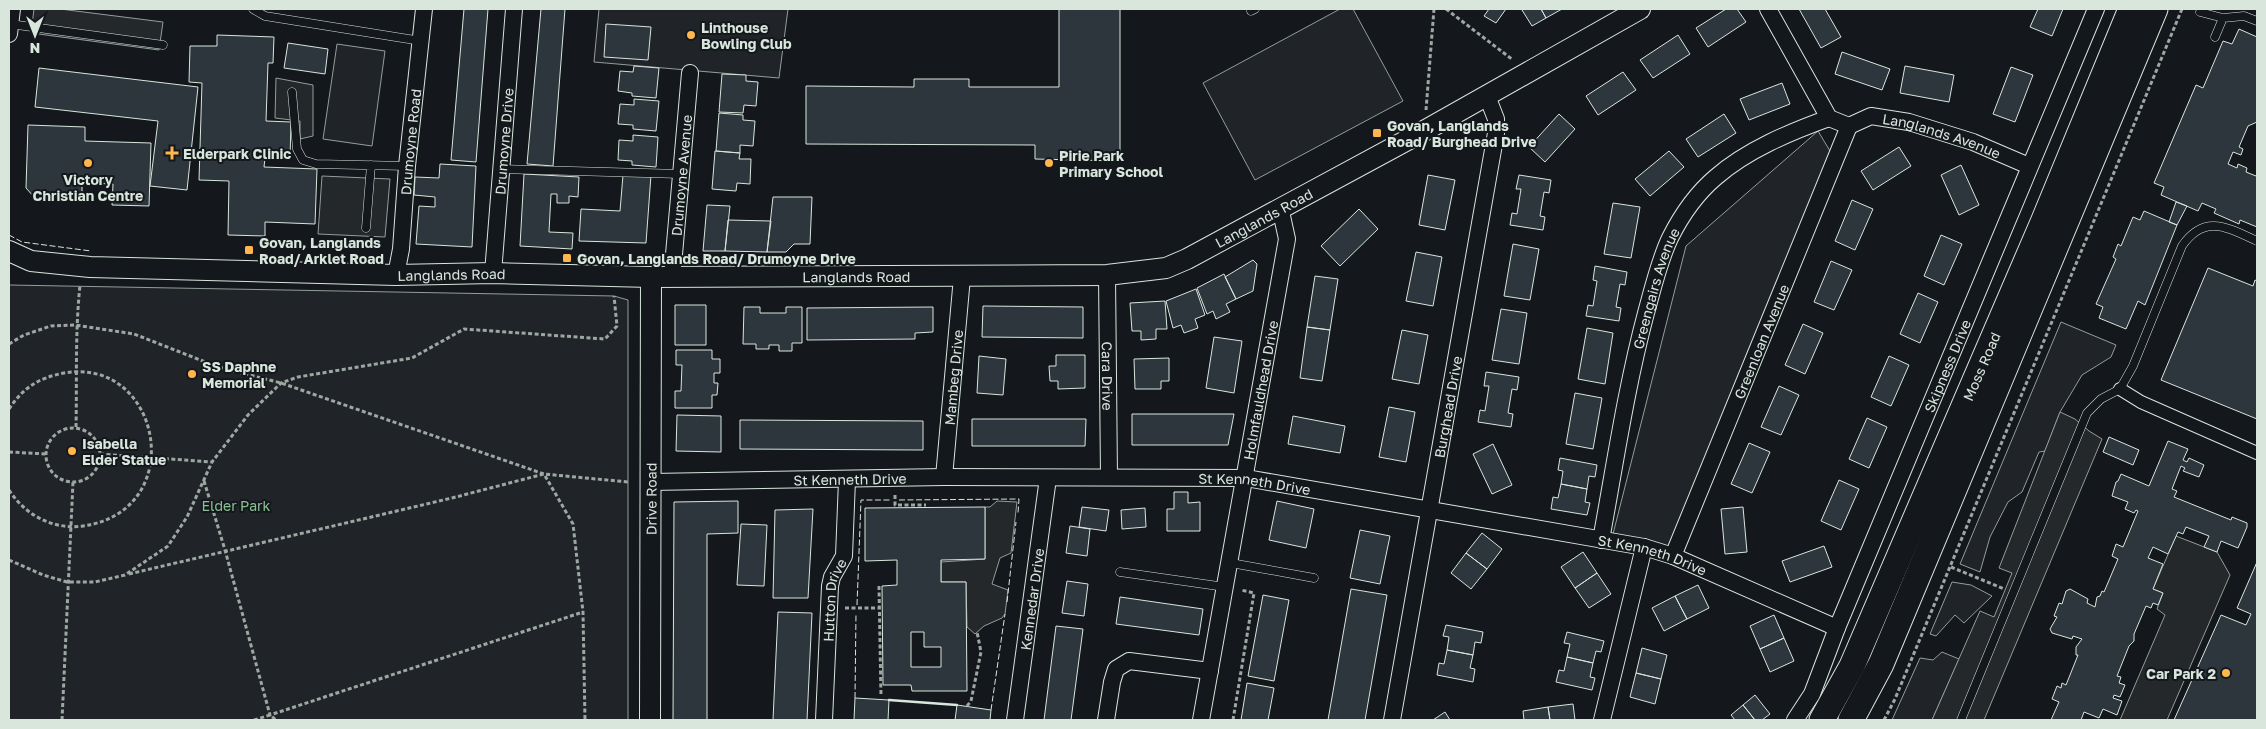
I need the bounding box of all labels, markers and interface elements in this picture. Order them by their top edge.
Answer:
north arrow [10,10,60,60]
place label: Linthouse Bowling Club [701,19,792,52]
marker: Linthouse Bowling Club [685,29,697,41]
text: N [30,40,40,57]
street label: Drumoyne Drive [491,87,516,195]
street label: Drumoyne Road [396,88,424,196]
street label: Langlands Avenue [1881,109,2003,161]
street label: Drumoyne Avenue [667,114,695,237]
place label: Govan, Langlands Road/ Burghead Drive [1387,117,1537,150]
marker: Govan, Langlands Road/ Burghead Drive [1371,127,1383,139]
place label: Elderpark Clinic [183,145,291,162]
marker: Elderpark Clinic [165,146,179,160]
place label: Pirie Park Primary School [1059,147,1163,180]
marker: Victory Christian Centre [82,157,94,169]
marker: Pirie Park Primary School [1043,157,1055,169]
place label: Victory Christian Centre [33,171,143,204]
street label: Langlands Road [1212,184,1315,251]
street label: Greengairs Avenue [1629,225,1682,351]
place label: Govan, Langlands Road/ Arklet Road [259,234,384,267]
marker: Govan, Langlands Road/ Arklet Road [243,244,255,256]
place label: Govan, Langlands Road/ Drumoyne Drive [577,250,856,267]
marker: Govan, Langlands Road/ Drumoyne Drive [561,252,573,264]
street label: Langlands Road [397,264,506,283]
street label: Langlands Road [802,267,910,285]
street label: Greenloan Avenue [1730,281,1792,401]
street label: Skipness Drive [1920,317,1974,415]
street label: Holmfauldhead Drive [1239,319,1281,461]
street label: Mambeg Drive [940,329,966,426]
street label: Moss Road [1959,329,2003,403]
street label: Cara Drive [1099,341,1117,411]
street label: Burghead Drive [1430,355,1465,459]
place label: SS Daphne Memorial [202,358,276,391]
marker: SS Daphne Memorial [186,368,198,380]
place label: Isabella Elder Statue [82,435,166,468]
marker: Isabella Elder Statue [66,445,78,457]
street label: Drive Road [642,463,659,535]
street label: St Kenneth Drive [793,469,907,488]
street label: St Kenneth Drive [1198,469,1312,498]
park label: Elder Park [202,497,271,514]
street label: St Kenneth Drive [1597,531,1710,578]
street label: Kennedar Drive [1016,547,1047,651]
street label: Hutton Drive [819,555,849,642]
place label: Car Park 2 [2146,665,2216,682]
marker: Car Park 2 [2220,667,2232,679]

